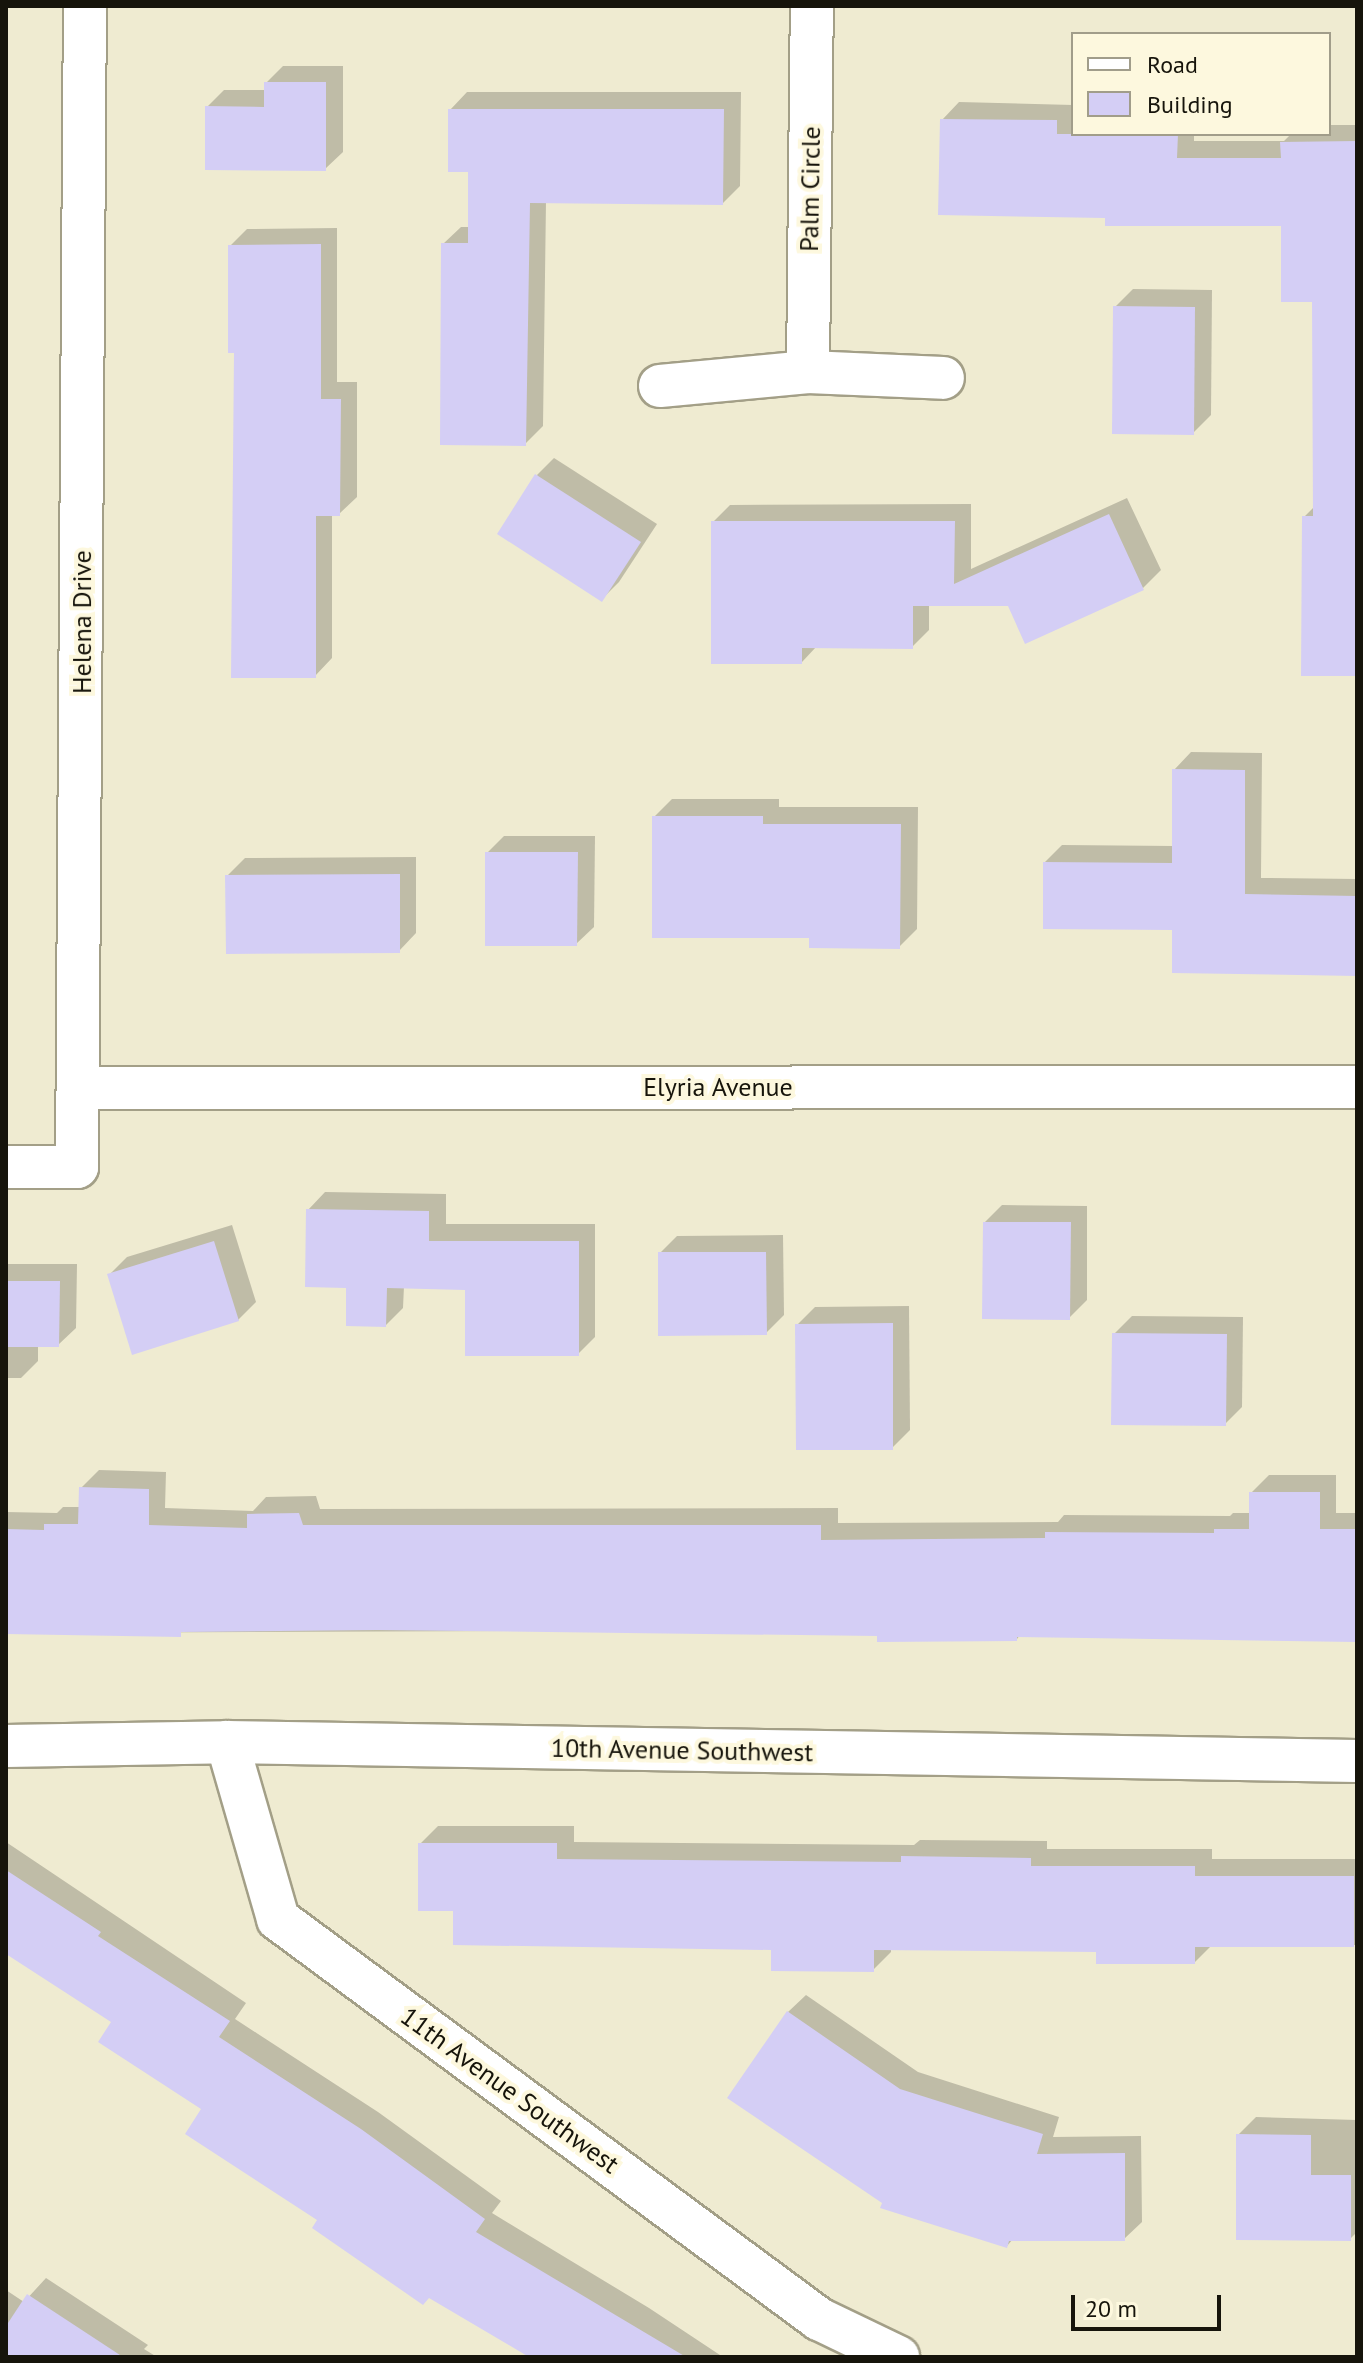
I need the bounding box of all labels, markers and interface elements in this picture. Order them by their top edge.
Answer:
legend [1071,32,1331,136]
text: Road [1147,49,1198,80]
text: Building [1147,89,1233,120]
street label: Palm Circle [793,126,827,252]
street label: Helena Drive [66,550,98,694]
street label: Elyria Avenue [643,1071,793,1103]
street label: 10th Avenue Southwest [550,1732,814,1768]
street label: 11th Avenue Southwest [394,2000,626,2180]
scale bar [1075,2279,1225,2329]
text: 20 m [1085,2293,1137,2324]

